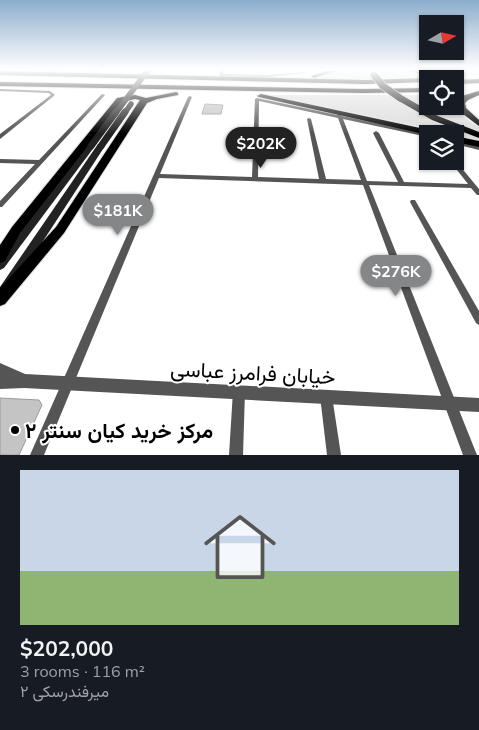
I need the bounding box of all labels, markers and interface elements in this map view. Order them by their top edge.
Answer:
north arrow [419,15,464,60]
map controls [419,15,464,170]
button: locate [419,70,464,115]
button: layers [419,125,464,170]
pin: $202K [226,126,296,169]
text: $202K [236,133,286,153]
pin: $181K [83,194,153,236]
text: $181K [93,200,143,220]
pin: $276K [361,254,431,297]
text: $276K [371,261,421,281]
street label: خیابان فرامرز عباسی [170,355,336,390]
place label: مرکز خرید کیان سنتر ۲ [25,417,213,444]
marker: مرکز خرید کیان سنتر ۲ [9,424,21,436]
icon: home [195,502,285,592]
text: $202,000 [20,635,113,661]
text: 3 rooms · 116 m² [20,661,145,681]
text: میرفندرسکی ۲ [20,681,109,701]

